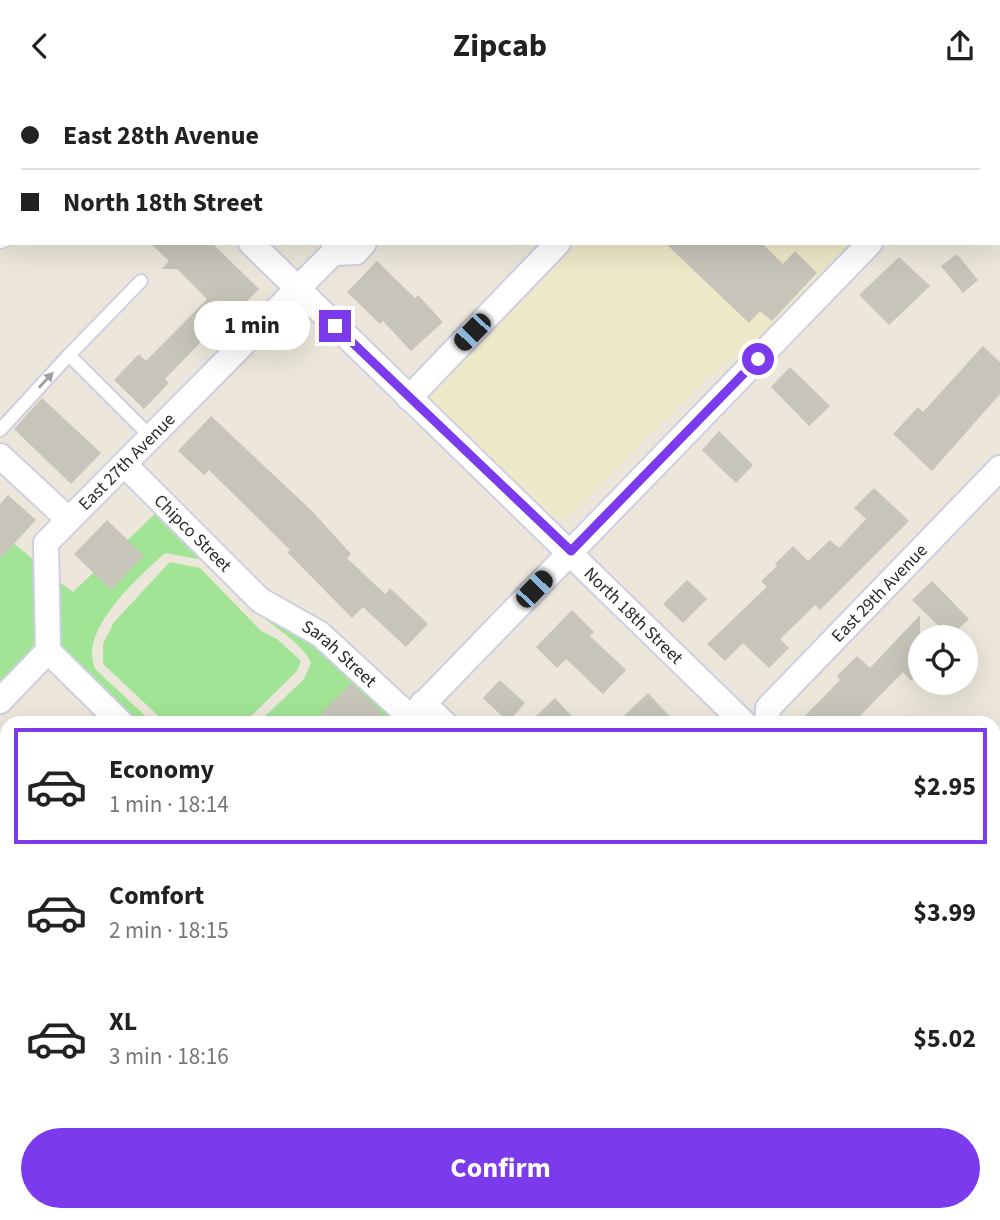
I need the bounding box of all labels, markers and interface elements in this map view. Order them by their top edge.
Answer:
text: Zipcab [453,23,547,69]
icon: back [21,27,59,65]
icon: share [941,27,979,65]
text: East 28th Avenue [63,117,259,154]
text: North 18th Street [63,184,263,221]
callout: 1 min [195,301,310,351]
text: 1 min [224,309,280,342]
route end [319,310,351,342]
car [450,310,495,354]
route start [742,343,774,375]
one-way arrow [38,371,55,388]
street label: East 27th Avenue [73,407,181,516]
street label: Chipco Street [148,489,237,578]
street label: East 29th Avenue [826,538,933,648]
street label: North 18th Street [578,562,688,670]
car [512,567,557,611]
street label: Sarah Street [297,614,382,693]
map controls [908,625,978,695]
button: locate [908,625,978,695]
text: Economy [109,751,214,788]
icon: car [25,755,88,818]
text: $2.95 [913,768,976,805]
text: 1 min · 18:14 [109,788,229,821]
text: Comfort [109,877,204,914]
icon: car [25,881,88,944]
text: $3.99 [913,894,976,931]
text: 2 min · 18:15 [109,914,229,947]
text: XL [109,1003,137,1040]
icon: car [25,1007,88,1070]
text: $5.02 [913,1020,976,1057]
text: 3 min · 18:16 [109,1040,229,1073]
button: Confirm [21,1128,980,1208]

